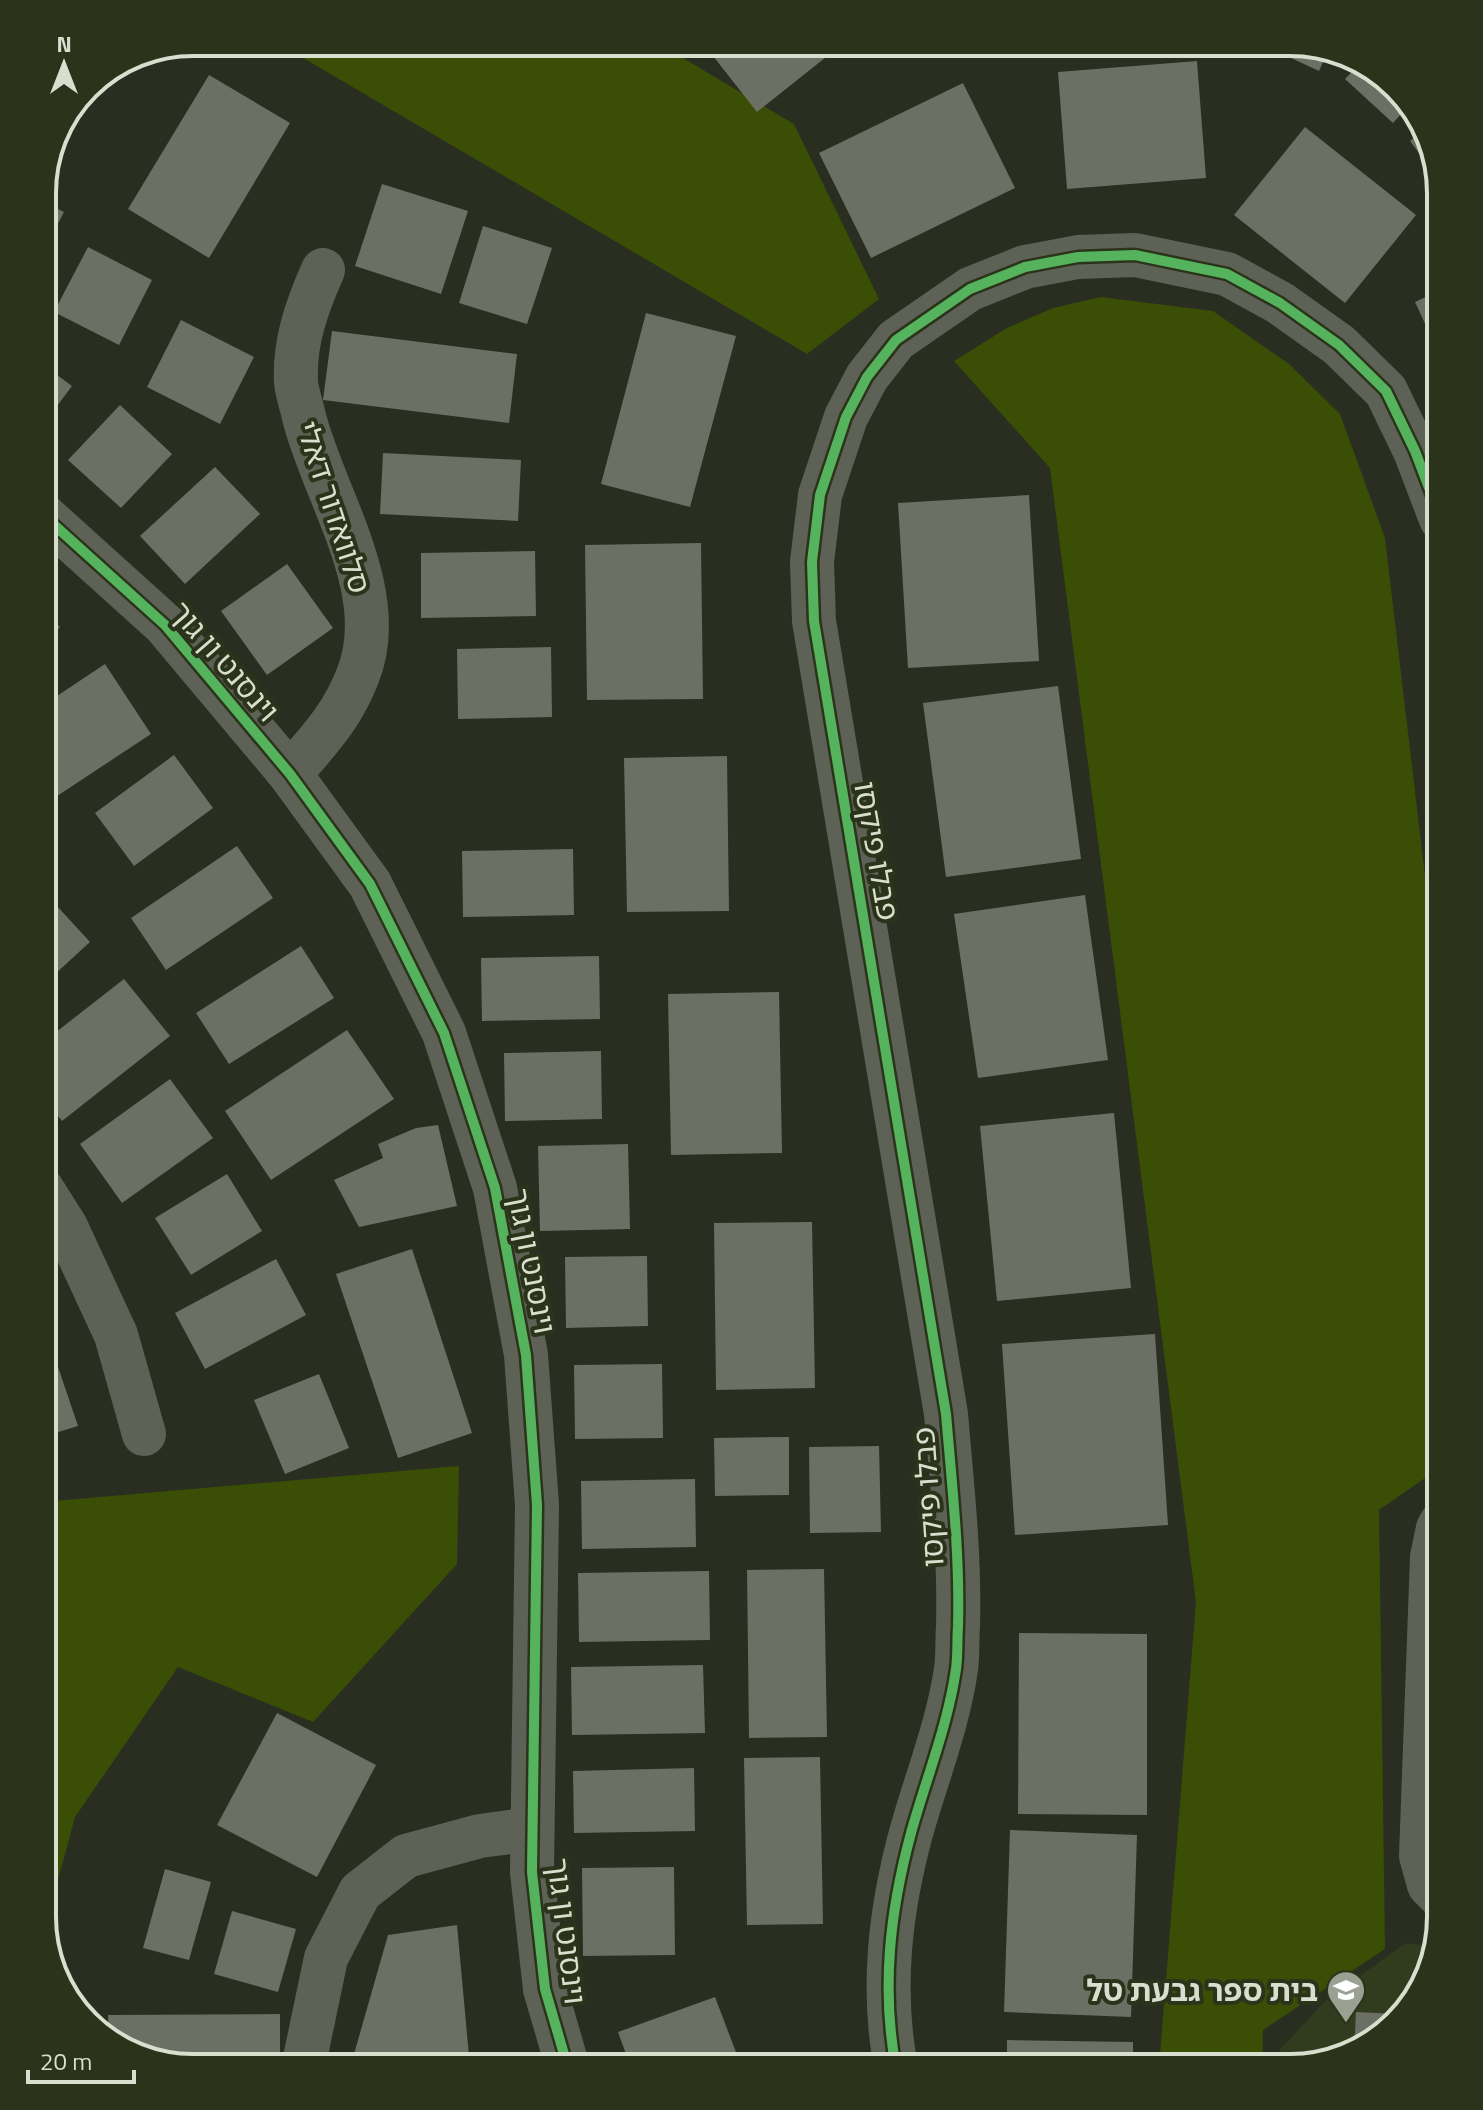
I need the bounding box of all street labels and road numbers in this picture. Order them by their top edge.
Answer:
street label: סלוואדור דאלי [285,415,383,599]
street label: וינסנט ון גוך [159,590,291,732]
street label: פבלו פיקסו [842,778,912,924]
street label: וינסנט ון גוך [495,1184,569,1338]
street label: פבלו פיקסו [900,1425,956,1569]
street label: וינסנט ון גוך [535,1855,599,2007]

